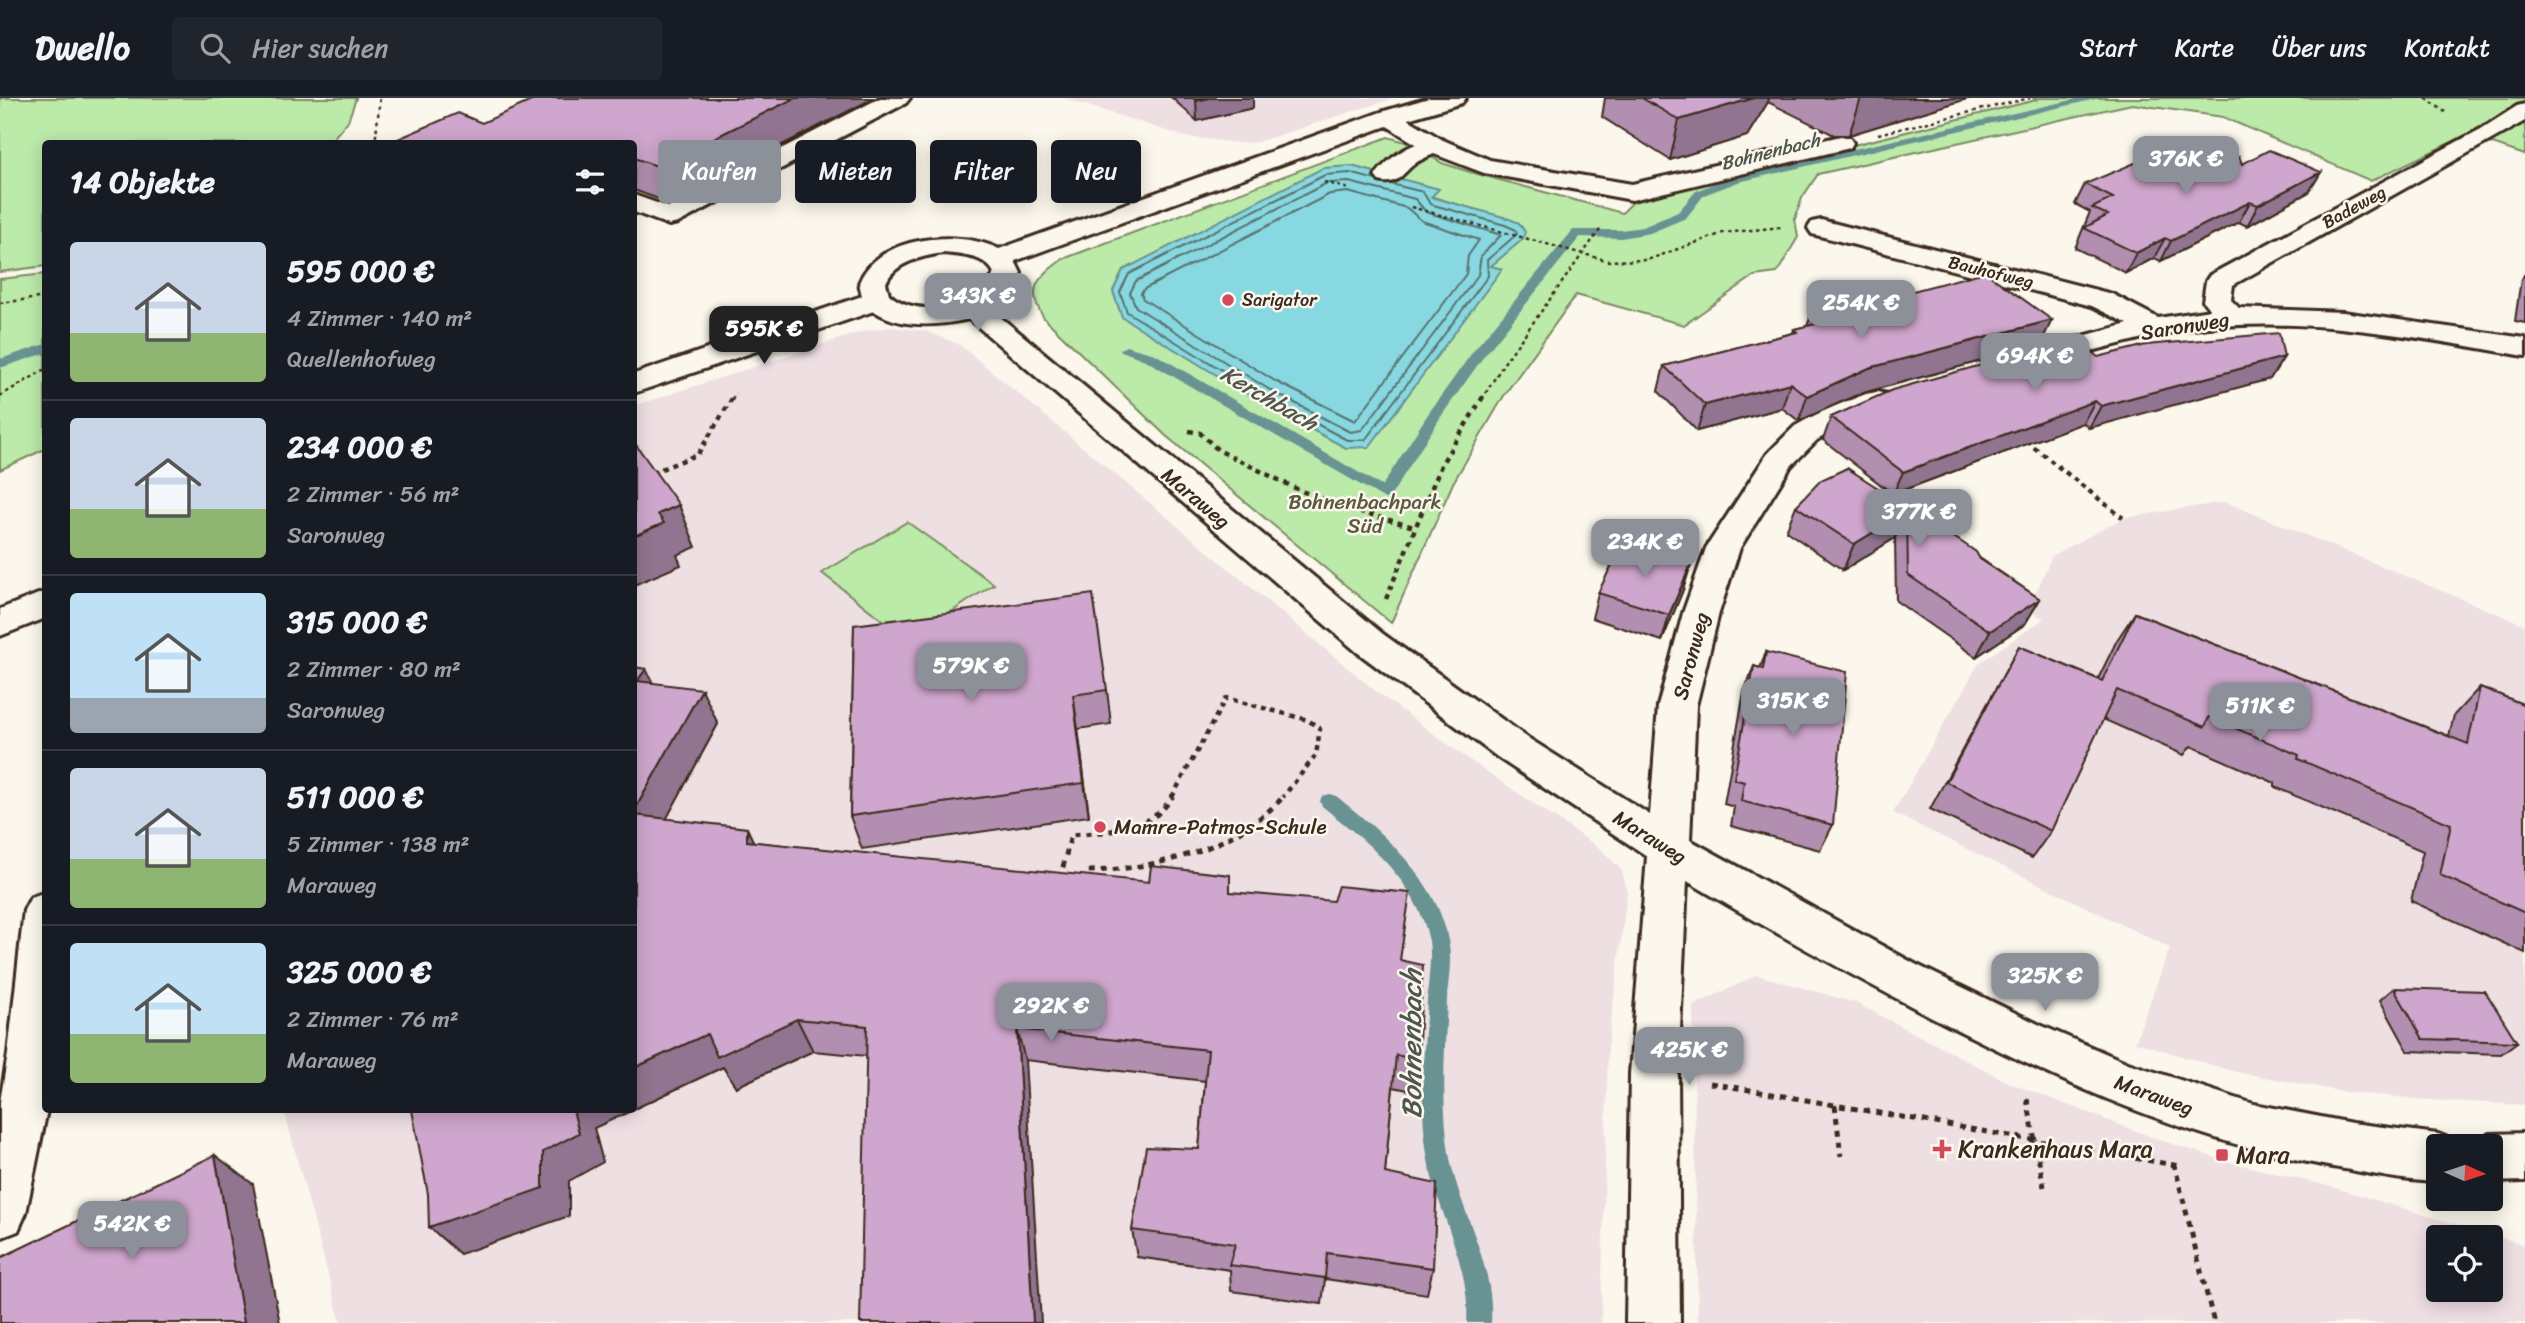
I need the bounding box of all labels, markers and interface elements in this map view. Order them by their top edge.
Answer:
search box [172,17,662,80]
text: Dwello [35,19,130,77]
text: Hier suchen [252,25,388,71]
text: Start [2080,27,2137,69]
text: Karte [2175,27,2234,69]
text: Über uns [2272,27,2367,69]
text: Kontakt [2405,27,2490,69]
icon: search [196,29,234,67]
water label: Bohnenbach [1717,123,1825,180]
pin: 376K € [2129,136,2243,196]
text: 376K € [2149,138,2223,179]
chip: Kaufen [658,140,781,203]
chip: Mieten [795,140,916,203]
chip: Filter [930,140,1037,203]
chip: Neu [1051,140,1141,203]
text: 14 Objekte [70,155,215,209]
icon: filters [571,163,609,201]
street label: Badeweg [2316,176,2392,238]
text: 595 000 € [287,244,434,298]
street label: Bauhofweg [1945,246,2037,298]
icon: home [126,270,210,354]
pin: 343K € [921,274,1035,333]
text: 343K € [941,275,1015,316]
pin: 254K € [1804,280,1918,340]
text: 254K € [1823,282,1899,323]
place label: Sarigator [1242,284,1318,316]
marker: Sarigator [1220,292,1236,308]
text: 4 Zimmer · 140 m² [287,298,472,339]
street label: Saronweg [2138,300,2233,352]
pin: 595K € [707,306,821,366]
text: 595K € [725,308,803,349]
pin: 694K € [1978,334,2092,393]
text: 694K € [1997,335,2073,376]
text: Quellenhofweg [287,339,436,380]
water label: Kerchbach [1212,354,1327,444]
text: 234 000 € [287,420,432,474]
icon: home [126,446,210,530]
street label: Maraweg [1152,457,1240,539]
text: 2 Zimmer · 56 m² [287,474,460,515]
park label: Bohnenbachpark Süd [1288,483,1442,545]
pin: 377K € [1862,490,1976,549]
text: 377K € [1882,491,1956,532]
text: Saronweg [287,515,385,556]
pin: 234K € [1588,519,1702,579]
text: 234K € [1607,521,1683,562]
text: 315 000 € [287,595,427,649]
street label: Saronweg [1661,607,1721,704]
icon: home [126,621,210,705]
pin: 579K € [914,644,1028,703]
text: 579K € [933,645,1009,686]
text: 2 Zimmer · 80 m² [287,649,461,690]
pin: 315K € [1736,678,1850,738]
text: 315K € [1757,680,1829,721]
pin: 511K € [2203,684,2317,743]
text: 511K € [2225,685,2295,726]
text: Saronweg [287,690,385,731]
text: 511 000 € [287,770,423,824]
icon: home [126,796,210,880]
street label: Maraweg [1605,799,1695,875]
place label: Mamre-Patmos-Schule [1114,808,1327,846]
marker: Mamre-Patmos-Schule [1092,819,1108,835]
text: 5 Zimmer · 138 m² [287,824,470,865]
text: Maraweg [287,865,377,906]
text: 325 000 € [287,945,432,999]
pin: 325K € [1988,954,2102,1013]
text: 325K € [2007,955,2083,996]
water label: Bohnenbach [1387,967,1436,1119]
icon: home [126,971,210,1055]
pin: 292K € [994,984,1108,1043]
text: 292K € [1013,985,1089,1026]
text: 2 Zimmer · 76 m² [287,999,459,1040]
pin: 425K € [1632,1028,1746,1087]
text: 425K € [1651,1029,1727,1070]
text: Maraweg [287,1040,377,1081]
street label: Maraweg [2109,1063,2199,1127]
place label: Krankenhaus Mara [1958,1128,2153,1170]
place label: Mara [2236,1134,2290,1176]
north arrow [2426,1134,2502,1211]
map controls [2426,1134,2503,1302]
marker: Krankenhaus Mara [1932,1139,1952,1159]
marker: Mara [2214,1147,2230,1163]
pin: 542K € [75,1202,189,1261]
text: 542K € [94,1203,170,1244]
button: locate [2426,1225,2503,1302]

